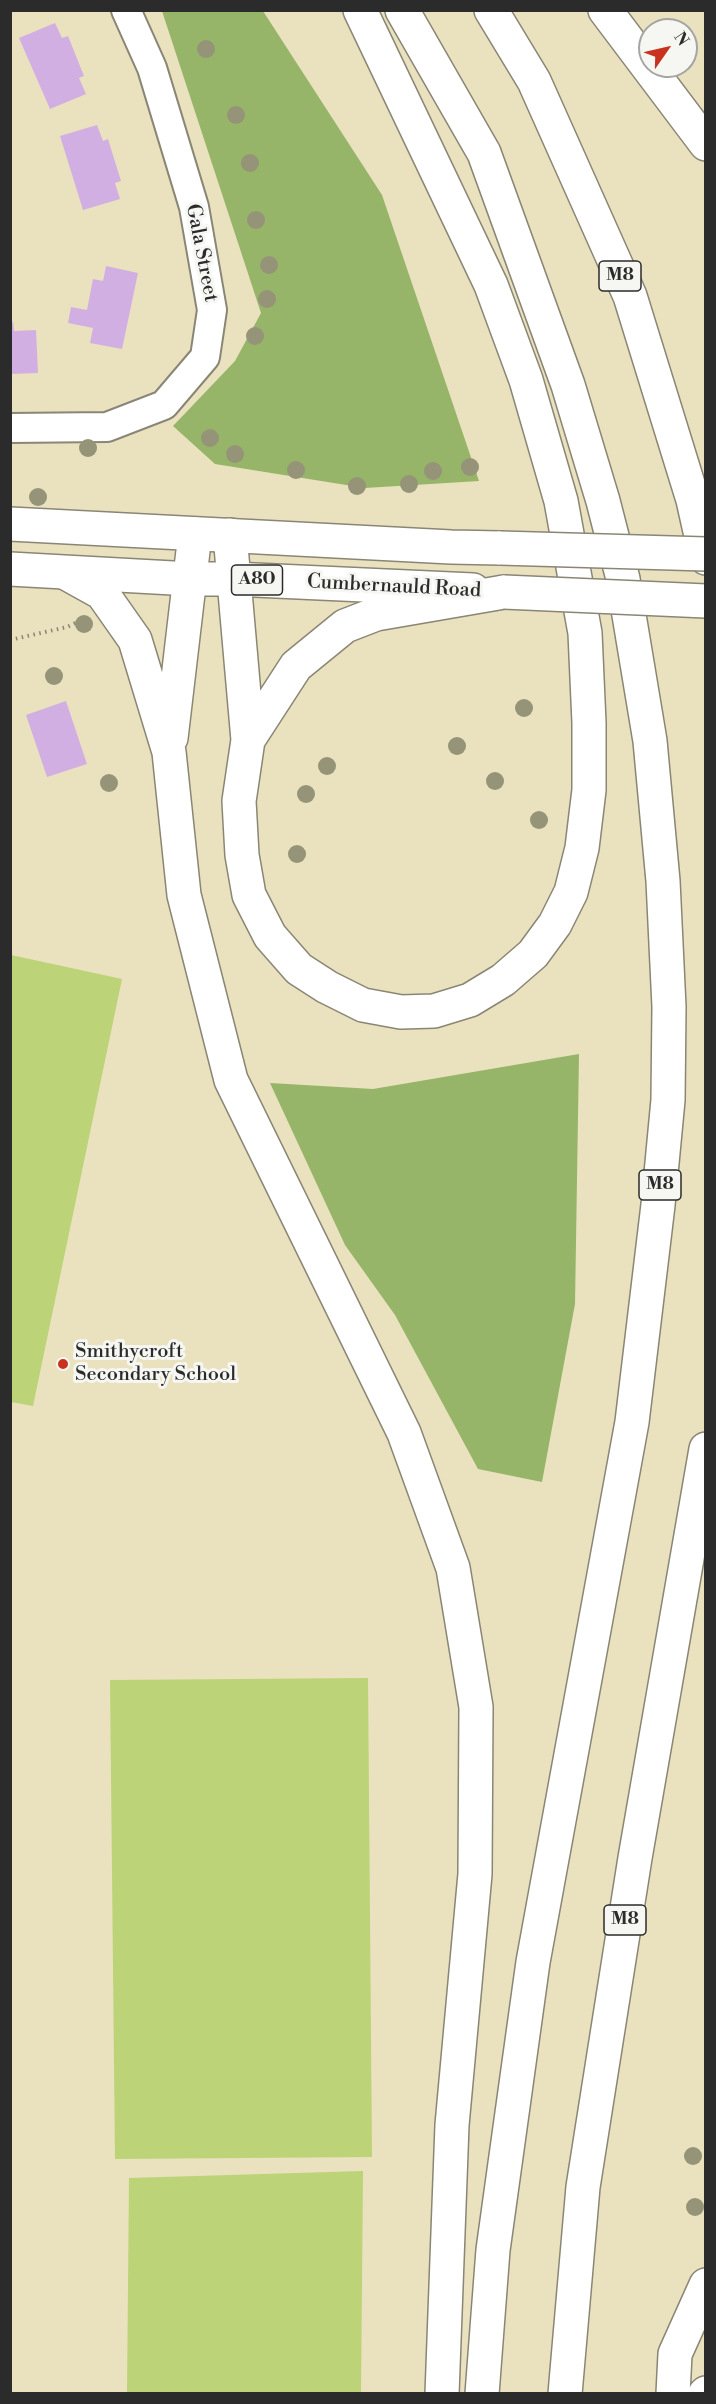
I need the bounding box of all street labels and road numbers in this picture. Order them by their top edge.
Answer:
street label: Gala Street [180,202,222,304]
road number: M8 [599,261,641,291]
road number: A80 [232,565,282,595]
street label: Cumbernauld Road [306,570,482,604]
road number: M8 [639,1170,681,1200]
road number: M8 [604,1905,646,1935]

